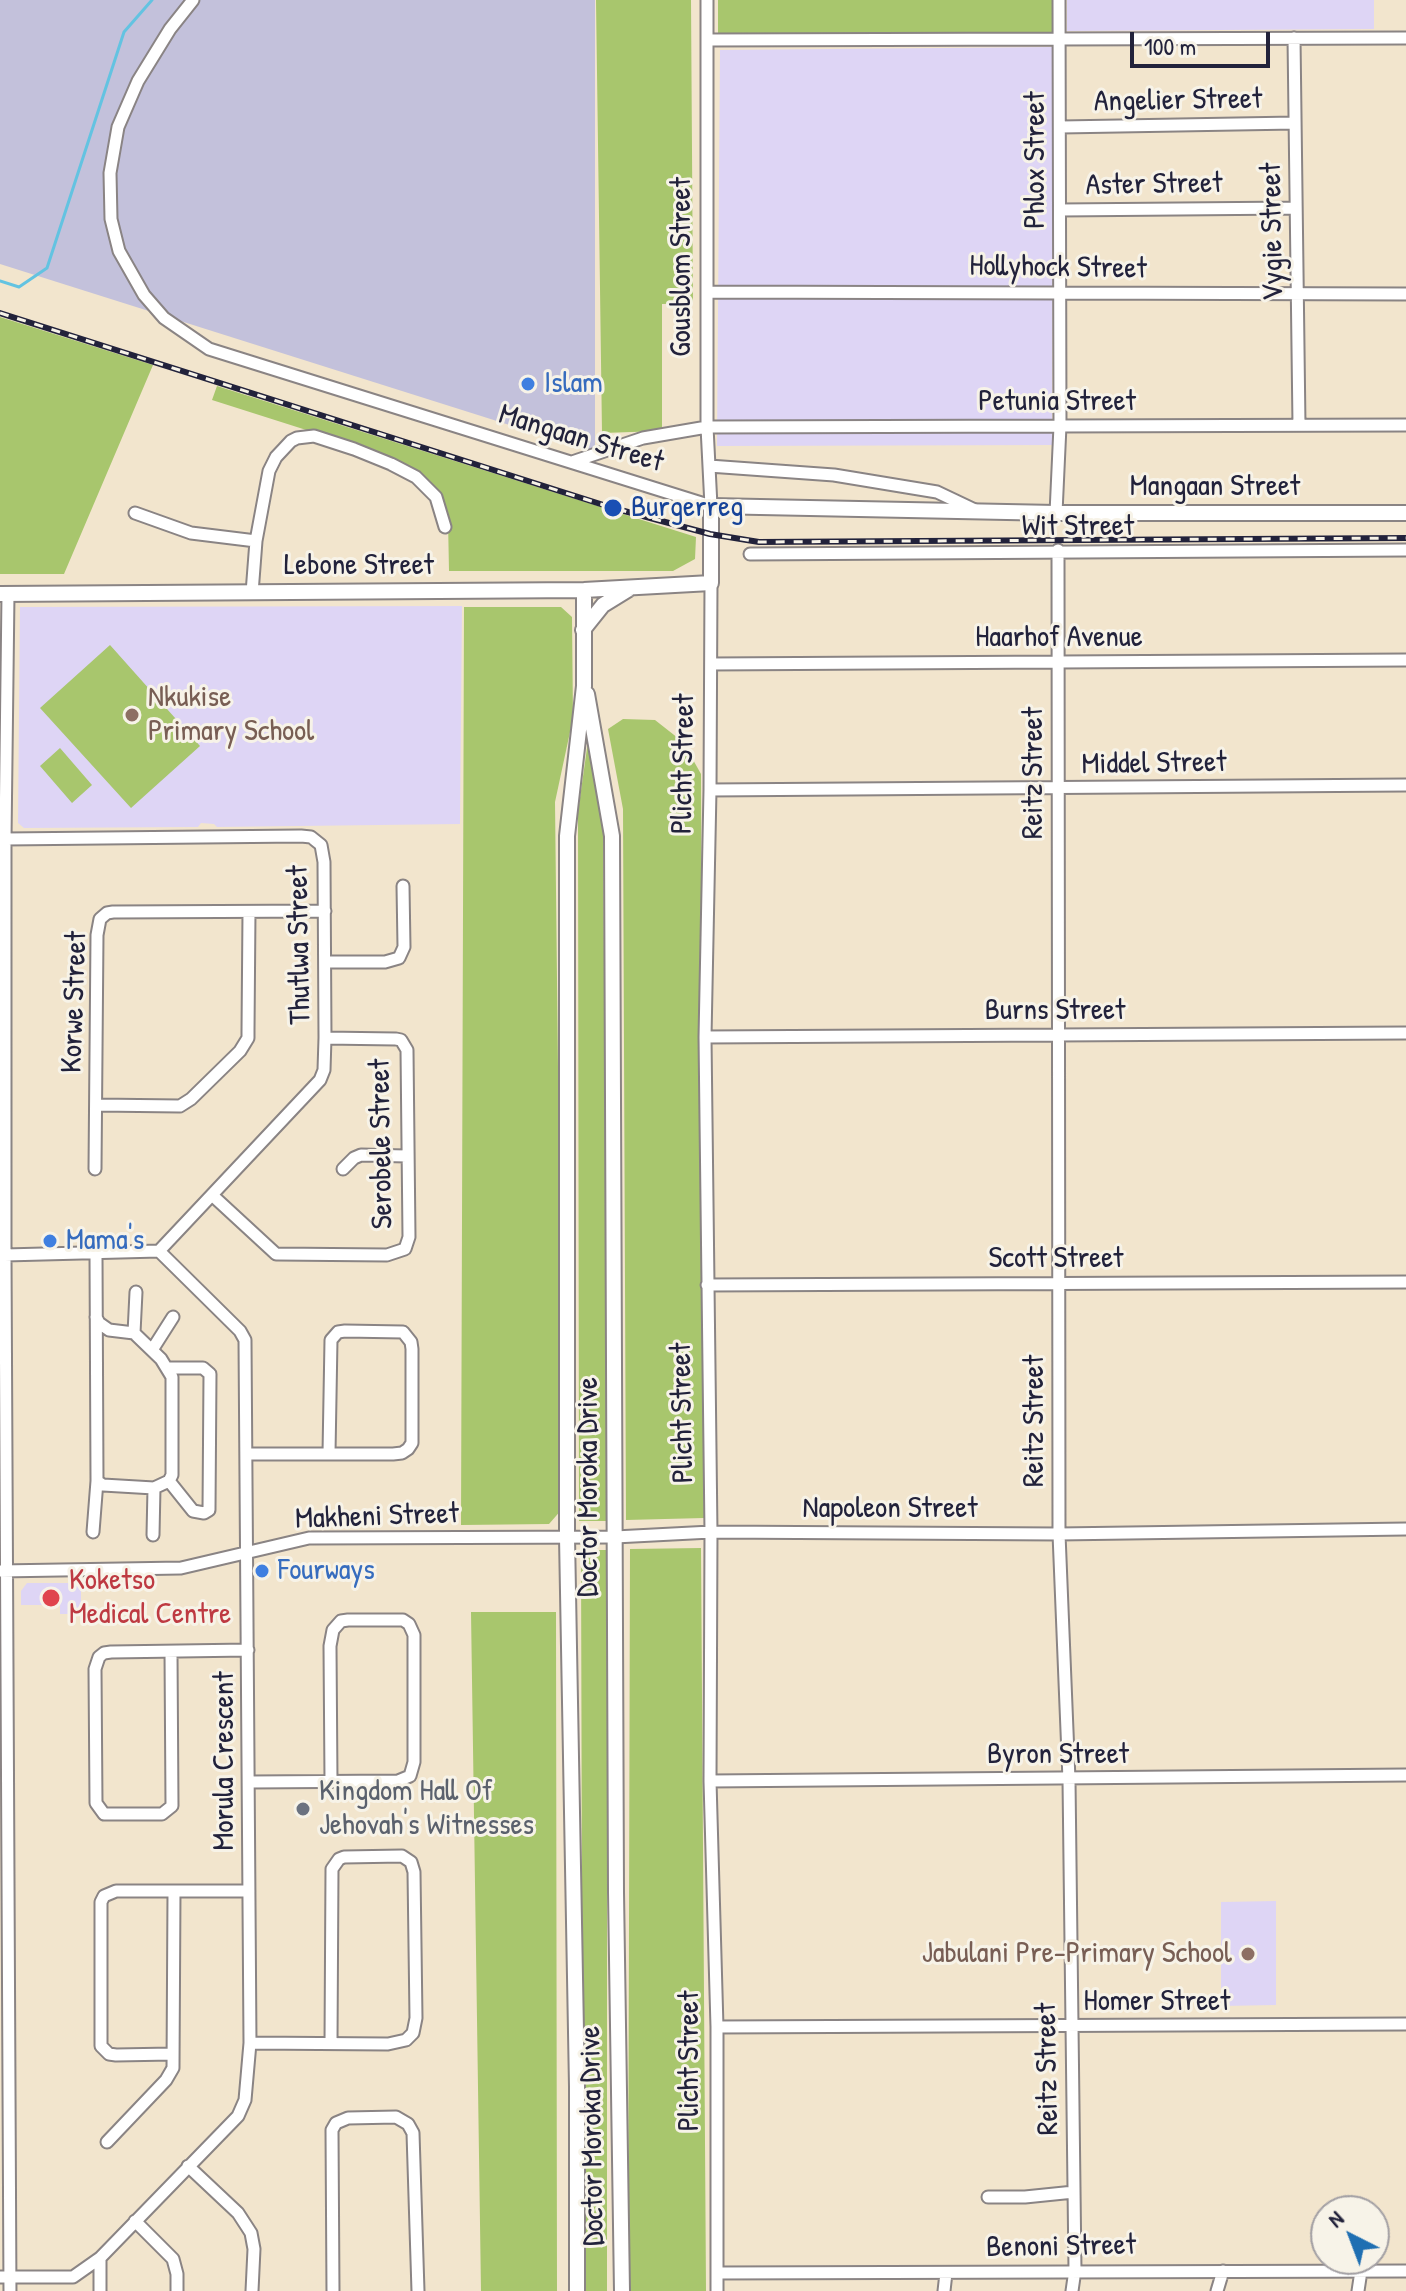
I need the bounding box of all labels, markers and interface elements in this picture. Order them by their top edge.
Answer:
scale bar [1134,16,1274,66]
text: 100 m [1144,30,1196,62]
street label: Angelier Street [1093,82,1263,120]
street label: Phlox Street [1018,91,1054,229]
street label: Vygie Street [1254,163,1292,301]
street label: Aster Street [1085,166,1223,204]
street label: Gousblom Street [664,177,700,357]
street label: Hollyhock Street [969,248,1147,288]
place label: Islam [544,366,603,402]
marker: Islam [519,375,537,393]
street label: Petunia Street [978,384,1136,420]
street label: Mangaan Street [494,397,668,481]
street label: Mangaan Street [1130,469,1300,505]
place label: Burgerreg [631,490,743,526]
marker: Burgerreg [602,497,624,519]
street label: Wit Street [1022,509,1134,545]
street label: Lebone Street [284,548,434,584]
street label: Haarhof Avenue [975,620,1143,656]
place label: Nkukise Primary School [148,680,314,750]
street label: Plicht Street [665,693,703,835]
marker: Nkukise Primary School [123,706,141,724]
street label: Reitz Street [1016,707,1052,839]
street label: Middel Street [1081,745,1227,783]
street label: Thutlwa Street [281,865,319,1025]
street label: Korwe Street [55,930,95,1074]
street label: Burns Street [985,993,1125,1029]
street label: Serobele Street [363,1059,401,1229]
place label: Mama's [66,1223,144,1259]
marker: Mama's [41,1232,59,1250]
street label: Scott Street [989,1241,1123,1277]
street label: Plicht Street [664,1342,702,1484]
street label: Reitz Street [1017,1355,1053,1487]
street label: Doctor Moroka Drive [571,1377,607,1597]
street label: Napoleon Street [803,1491,977,1527]
street label: Makheni Street [295,1496,459,1538]
place label: Fourways [278,1553,375,1589]
marker: Fourways [253,1562,271,1580]
place label: Koketso Medical Centre [69,1563,231,1634]
marker: Koketso Medical Centre [40,1587,62,1609]
street label: Morula Crescent [207,1671,243,1851]
street label: Byron Street [987,1737,1129,1773]
place label: Kingdom Hall Of Jehovah's Witnesses [319,1774,534,1844]
marker: Kingdom Hall Of Jehovah's Witnesses [294,1800,312,1818]
place label: Jabulani Pre-Primary School [922,1936,1232,1972]
marker: Jabulani Pre-Primary School [1239,1945,1257,1963]
street label: Homer Street [1084,1984,1230,2020]
street label: Plicht Street [672,1991,708,2131]
street label: Reitz Street [1029,2003,1067,2135]
street label: Doctor Moroka Drive [573,2026,613,2246]
north arrow [1310,2195,1390,2275]
text: N [1321,2204,1350,2234]
street label: Benoni Street [986,2228,1136,2266]

